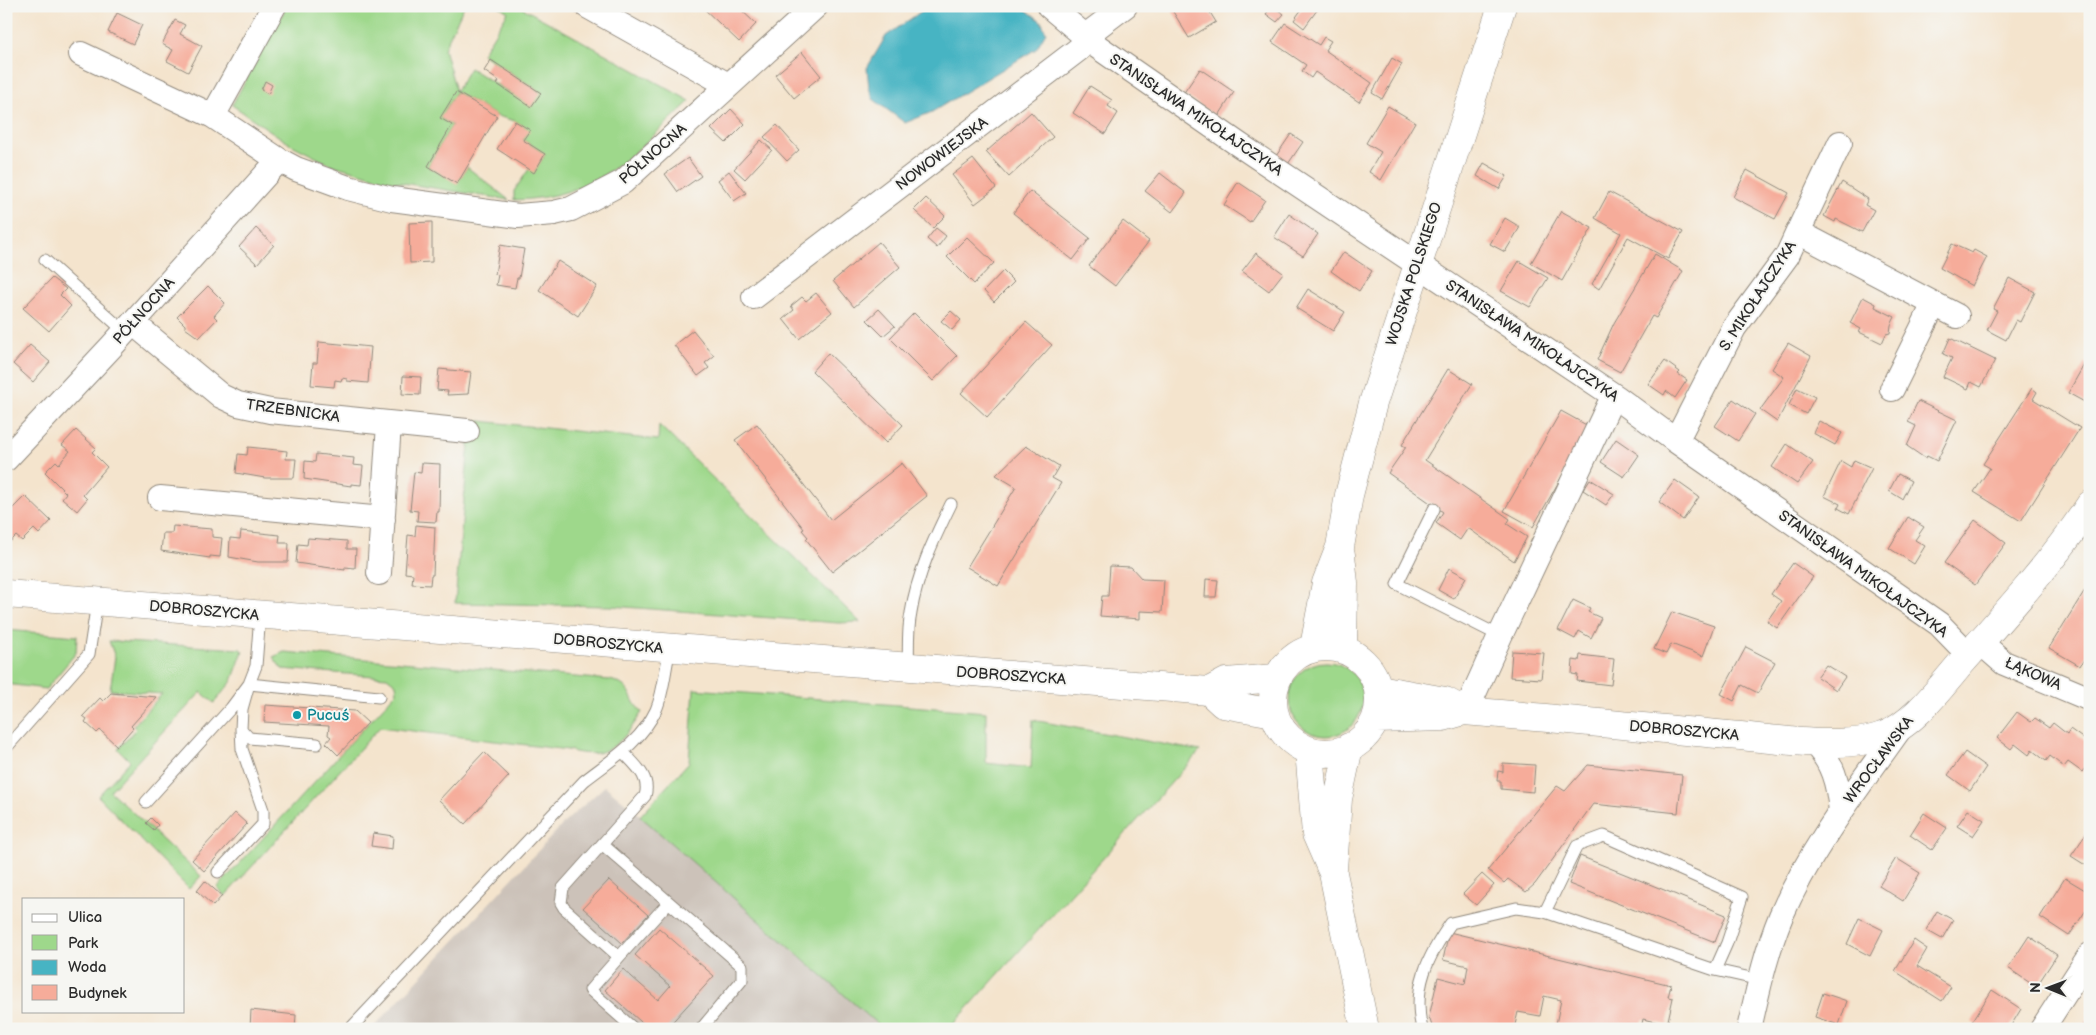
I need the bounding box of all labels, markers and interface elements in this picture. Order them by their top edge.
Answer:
street label: STANISŁAWA MIKOŁAJCZYKA [1106,50,1287,181]
street label: NOWOWIEJSKA [892,113,993,195]
street label: PÓŁNOCNA [615,119,691,189]
street label: WOJSKA POLSKIEGO [1382,200,1446,348]
street label: S. MIKOŁAJCZYKA [1715,237,1801,355]
street label: PÓŁNOCNA [109,273,180,348]
street label: STANISŁAWA MIKOŁAJCZYKA [1442,276,1623,407]
street label: TRZEBNICKA [245,395,342,427]
street label: STANISŁAWA MIKOŁAJCZYKA [1775,506,1952,642]
street label: DOBROSZYCKA [148,597,261,625]
street label: DOBROSZYCKA [552,630,665,658]
street label: ŁĄKOWA [2002,653,2065,695]
street label: DOBROSZYCKA [955,663,1068,689]
place label: Pucuś [307,706,350,725]
marker: Pucuś [291,709,303,721]
street label: WROCŁAWSKA [1840,712,1919,808]
street label: DOBROSZYCKA [1628,717,1741,745]
legend [22,898,185,1012]
text: Ulica [68,908,102,927]
text: Park [68,934,99,953]
text: Woda [68,958,106,977]
north arrow [2024,962,2074,1012]
text: N [2027,982,2044,993]
text: Budynek [68,984,127,1003]

